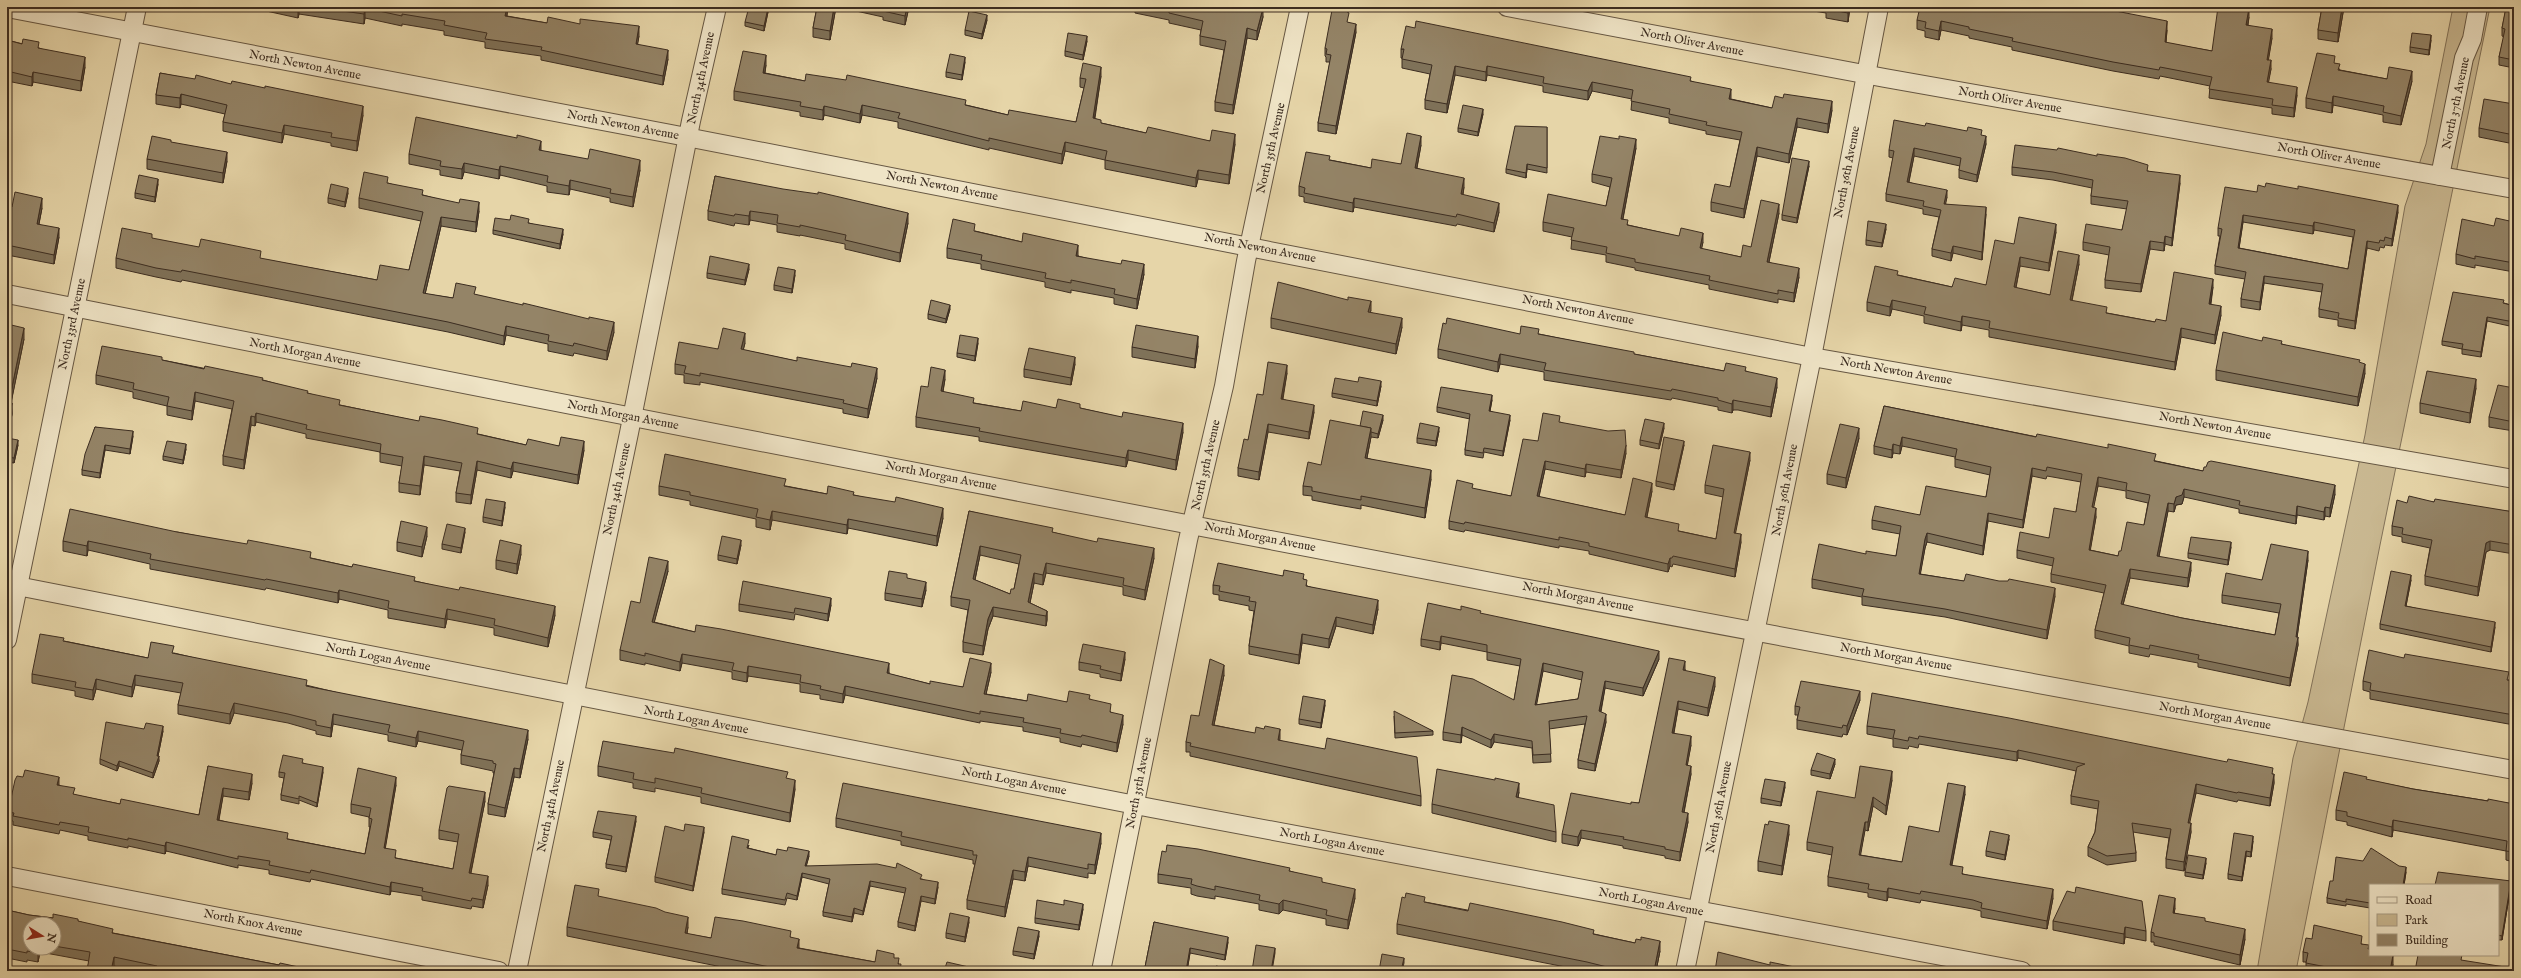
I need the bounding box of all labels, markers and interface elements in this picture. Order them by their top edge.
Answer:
street label: North Oliver Avenue [1639,25,1745,59]
street label: North 34th Avenue [684,30,718,126]
street label: North Newton Avenue [248,47,363,83]
street label: North 37th Avenue [2439,55,2473,150]
street label: North Oliver Avenue [1957,84,2063,117]
street label: North 35th Avenue [1253,101,1289,195]
street label: North Newton Avenue [566,107,681,143]
street label: North 36th Avenue [1831,124,1863,219]
street label: North Oliver Avenue [2276,140,2382,173]
street label: North Newton Avenue [885,168,1000,204]
street label: North Newton Avenue [1203,230,1318,266]
street label: North 33rd Avenue [55,276,89,371]
street label: North Newton Avenue [1521,292,1636,328]
street label: North Morgan Avenue [248,335,363,371]
street label: North Newton Avenue [1839,354,1954,388]
street label: North Morgan Avenue [566,397,681,433]
street label: North Newton Avenue [2158,409,2273,443]
street label: North 35th Avenue [1188,418,1224,512]
street label: North 34th Avenue [600,441,634,537]
street label: North 36th Avenue [1769,442,1801,537]
street label: North Morgan Avenue [884,458,999,494]
street label: North Morgan Avenue [1203,519,1318,555]
street label: North Morgan Avenue [1521,579,1636,615]
street label: North Logan Avenue [324,639,432,675]
street label: North Morgan Avenue [1839,640,1954,674]
street label: North Morgan Avenue [2158,699,2273,733]
street label: North Logan Avenue [642,702,750,738]
street label: North 35th Avenue [1123,736,1155,830]
street label: North 34th Avenue [534,758,568,854]
street label: North 36th Avenue [1703,759,1735,854]
street label: North Logan Avenue [960,763,1068,799]
street label: North Logan Avenue [1278,824,1386,860]
street label: North Logan Avenue [1597,884,1705,920]
legend [2369,884,2499,956]
text: Road [2405,893,2433,908]
street label: North Knox Avenue [202,906,304,940]
text: Park [2405,913,2428,928]
north arrow [22,916,62,956]
text: N [43,931,59,944]
text: Building [2405,933,2449,948]

